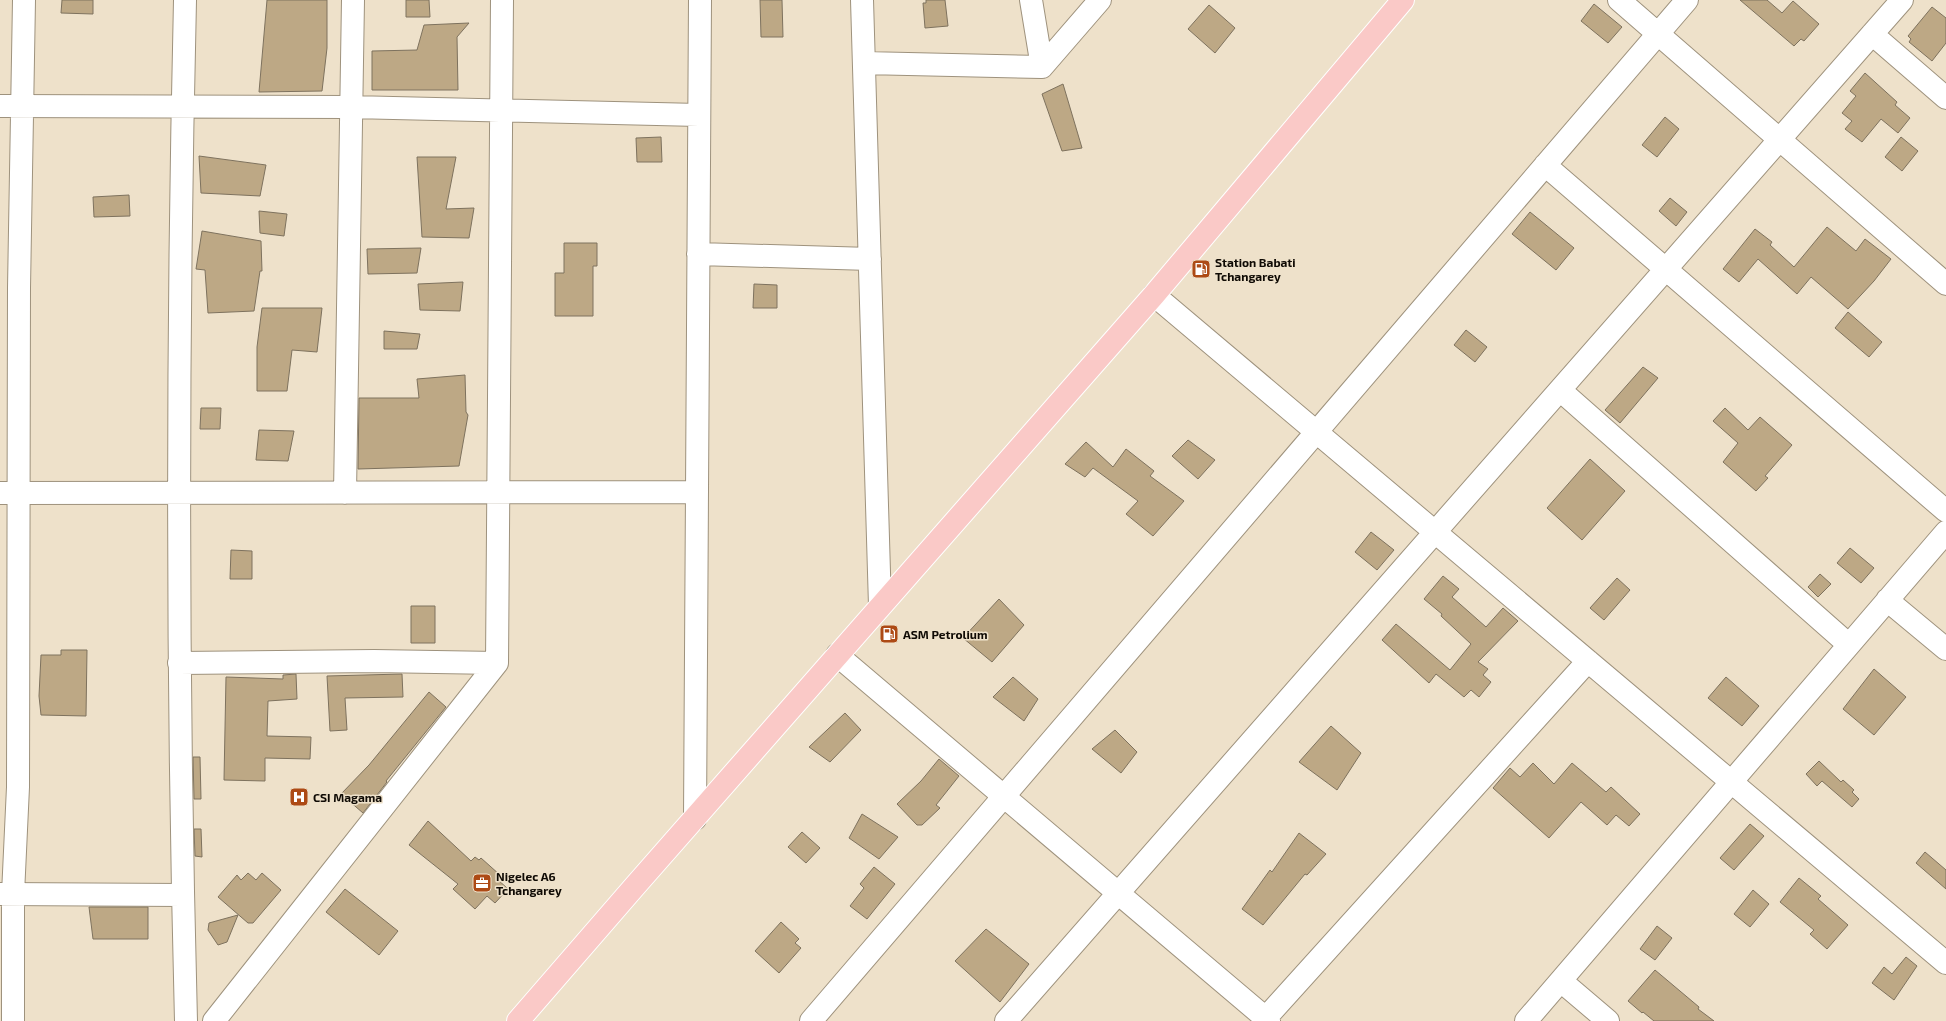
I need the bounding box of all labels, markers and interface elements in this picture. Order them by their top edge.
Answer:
place label: Station Babati Tchangarey [1215,255,1296,284]
fuel station icon: Station Babati Tchangarey [1190,258,1212,280]
fuel station icon: ASM Petrolium [878,623,900,645]
place label: ASM Petrolium [903,627,988,641]
hospital icon: CSI Magama [288,786,310,808]
place label: CSI Magama [313,790,382,804]
place label: Nigelec A6 Tchangarey [496,869,562,898]
office icon: Nigelec A6 Tchangarey [471,872,493,894]

